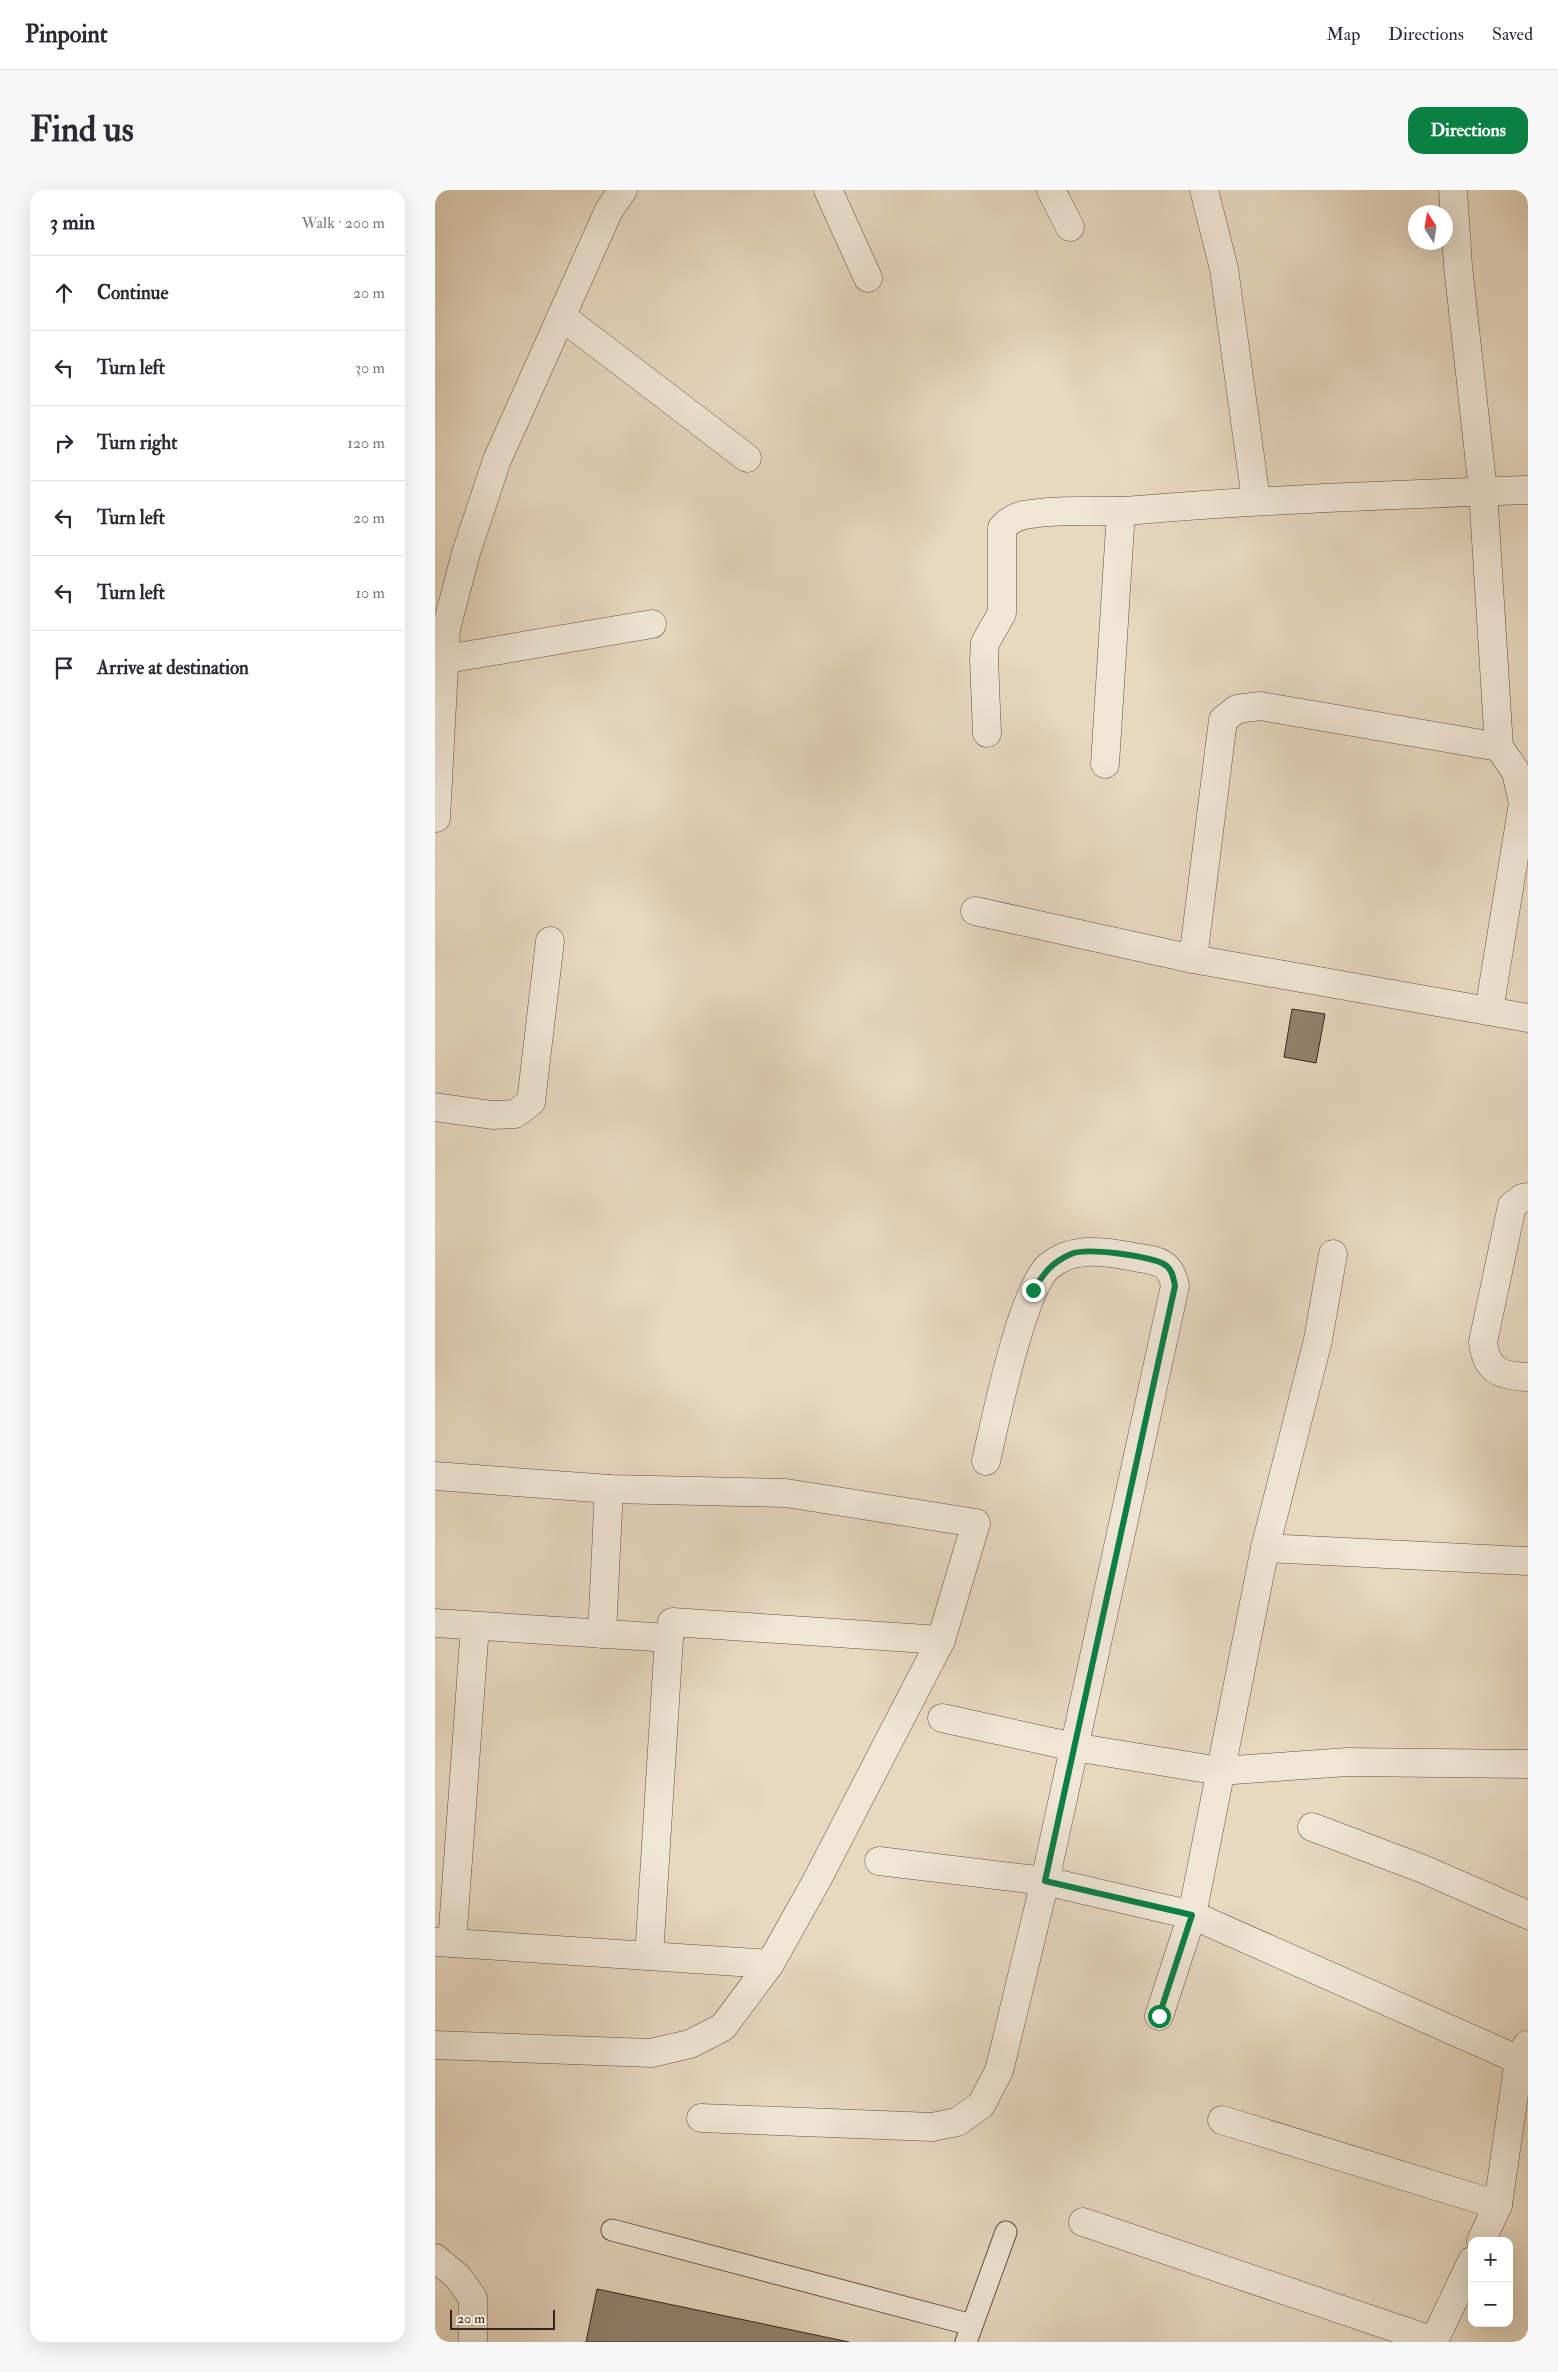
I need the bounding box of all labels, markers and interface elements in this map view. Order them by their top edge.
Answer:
text: Pinpoint [25,19,108,50]
text: Map [1327,23,1360,46]
text: Directions [1388,23,1464,46]
text: Saved [1492,23,1533,46]
button: Directions [1408,107,1528,154]
text: Find us [30,108,134,152]
north arrow [1408,205,1453,250]
text: 3 min [50,209,95,236]
text: Walk · 200 m [302,213,385,233]
icon: ahead [50,279,78,307]
text: Continue [97,281,168,305]
text: 20 m [353,283,385,303]
icon: left [50,354,78,382]
text: Turn left [97,356,165,380]
text: 30 m [355,358,385,378]
icon: right [50,429,78,457]
text: Turn right [97,431,177,455]
text: 120 m [347,433,385,453]
icon: left [50,504,78,532]
text: Turn left [97,506,165,530]
text: 20 m [353,508,385,528]
icon: left [50,579,78,607]
text: Turn left [97,581,165,605]
text: 10 m [355,583,385,603]
icon: arrive [50,654,78,682]
text: Arrive at destination [97,656,249,680]
route end [1022,1279,1045,1302]
route start [1148,2005,1171,2028]
map controls [1468,2237,1513,2327]
button: + [1468,2237,1513,2282]
button: − [1468,2282,1513,2327]
scale bar [450,2307,555,2330]
text: 20 m [457,2310,485,2327]

